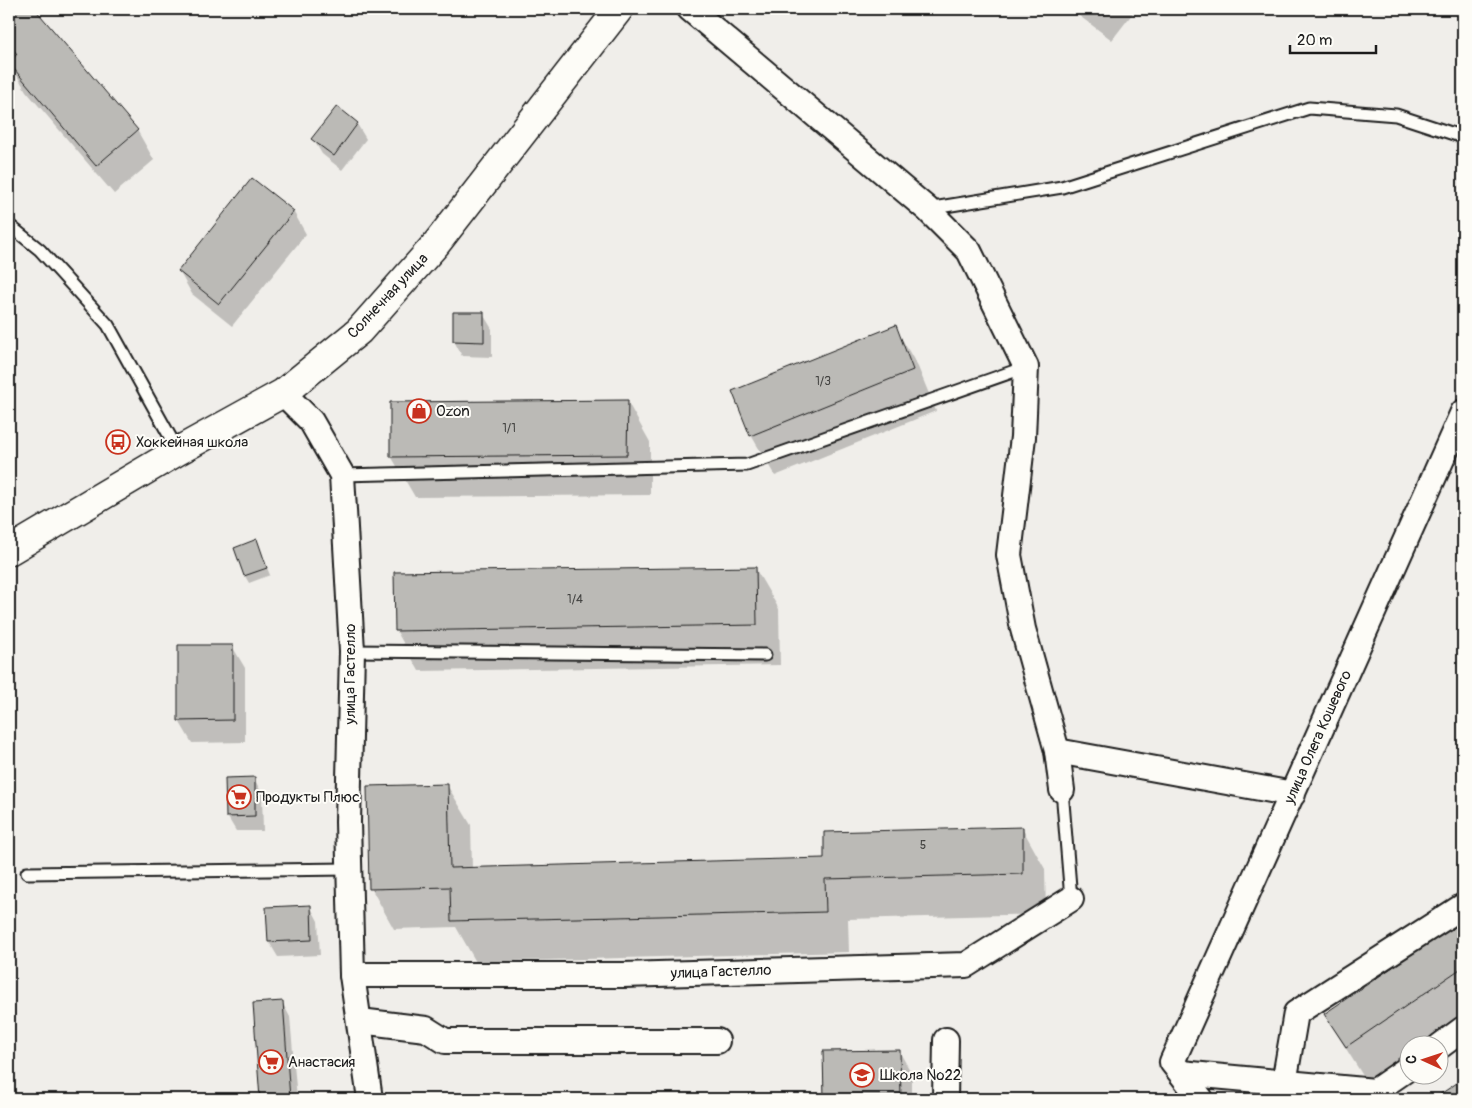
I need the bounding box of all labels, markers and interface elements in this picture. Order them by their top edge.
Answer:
scale bar [1290,22,1376,54]
text: 20 m [1297,31,1332,50]
street label: Солнечная улица [344,249,432,343]
house number: 1/3 [815,374,831,389]
shop icon: Ozon [406,398,432,424]
place label: Ozon [436,402,470,421]
house number: 1/1 [502,421,516,436]
bus stop icon: Хоккейная школа [105,429,131,455]
place label: Хоккейная школа [136,433,248,452]
house number: 1/4 [567,592,583,607]
street label: улица Гастелло [341,624,360,725]
street label: улица Олега Кошевого [1280,667,1356,808]
supermarket icon: Продукты Плюс [226,784,252,810]
place label: Продукты Плюс [256,788,360,807]
house number: 5 [920,838,926,853]
street label: улица Гастелло [669,961,772,983]
north arrow [1400,1036,1450,1086]
supermarket icon: Анастасия [258,1049,284,1075]
place label: Анастасия [288,1053,355,1072]
text: С [1403,1054,1420,1064]
school or university icon: Школа №22 [849,1062,875,1088]
place label: Школа №22 [880,1066,961,1085]

